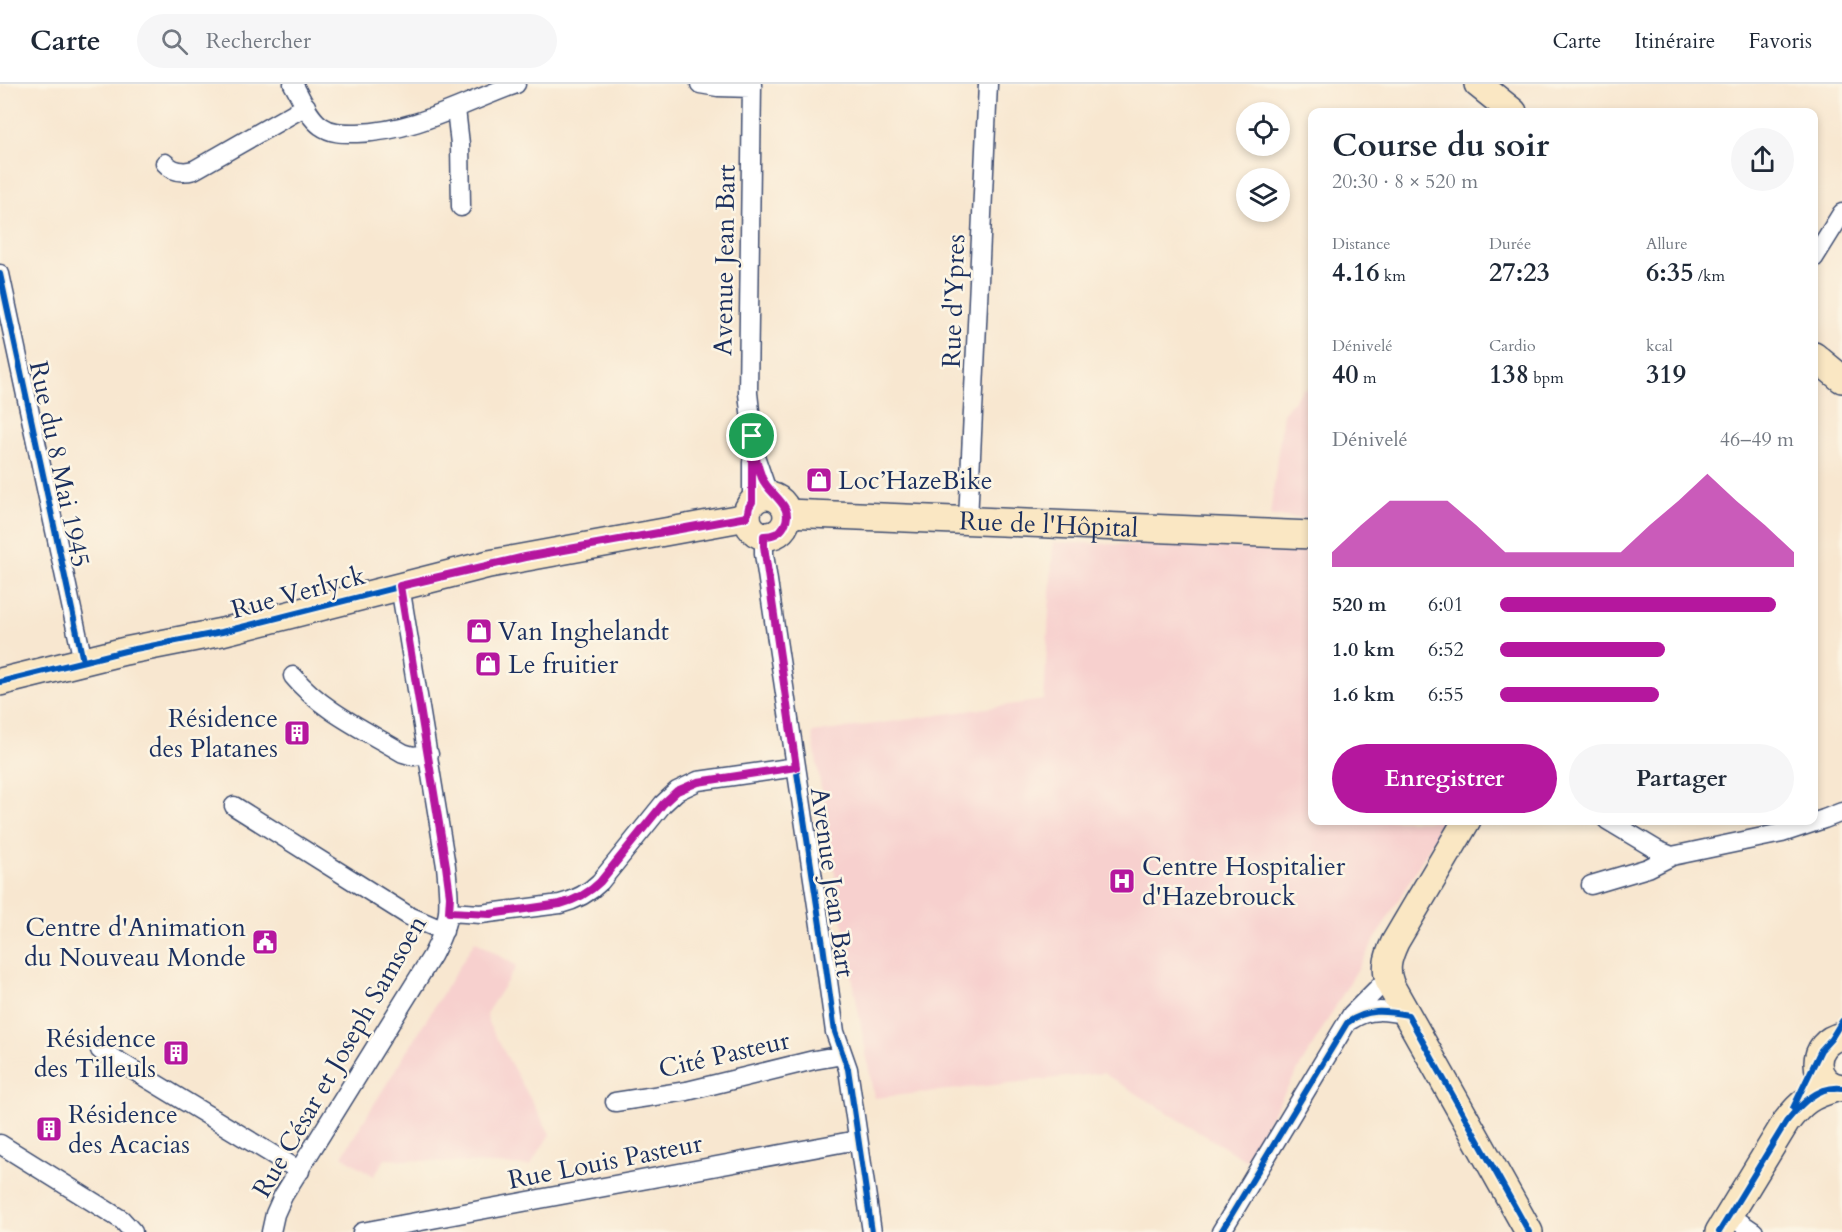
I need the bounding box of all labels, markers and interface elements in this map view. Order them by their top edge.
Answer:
search box [137,14,557,68]
text: Carte [30,22,101,60]
icon: search [158,25,191,58]
text: Rechercher [206,26,311,56]
text: Carte [1552,27,1601,56]
text: Itinéraire [1634,27,1715,56]
text: Favoris [1748,27,1812,56]
map controls [1236,102,1290,222]
button: locate [1236,102,1290,156]
text: Course du soir [1332,123,1549,168]
button: share [1731,128,1794,191]
street label: Avenue Jean Bart [705,164,744,356]
button: layers [1236,168,1290,222]
text: 20:30 · 8 × 520 m [1332,168,1478,195]
street label: Rue d'Ypres [934,233,973,369]
text: Distance [1332,233,1390,255]
text: Durée [1489,233,1531,255]
text: Allure [1646,233,1687,255]
text: 4.16 [1332,255,1380,290]
text: 27:23 [1489,255,1550,290]
text: 6:35 [1646,255,1694,290]
text: km [1380,265,1406,287]
text: /km [1694,265,1725,287]
text: Dénivelé [1332,335,1393,357]
text: Cardio [1489,335,1536,357]
text: kcal [1646,335,1673,357]
text: 40 [1332,357,1359,392]
text: 138 [1489,357,1529,392]
text: 319 [1646,357,1686,392]
street label: Rue du 8 Mai 1945 [21,358,98,570]
text: m [1359,367,1376,389]
text: bpm [1529,367,1564,389]
pin [726,410,777,461]
icon: arrive [735,419,768,452]
text: Dénivelé [1332,426,1408,453]
text: 46–49 m [1720,426,1794,453]
place label: Loc’HazeBike [838,463,993,498]
shop icon: Loc’HazeBike [804,465,834,495]
street label: Rue de l'Hôpital [958,503,1139,546]
street label: Rue Verlyck [227,558,369,627]
text: 520 m [1332,591,1387,618]
text: 6:01 [1428,591,1464,618]
place label: Van Inghelandt [498,614,669,649]
shop icon: Van Inghelandt [464,616,494,646]
text: 1.0 km [1332,636,1395,663]
text: 6:52 [1428,636,1464,663]
place label: Le fruitier [508,647,619,682]
shop icon: Le fruitier [473,649,503,679]
text: 1.6 km [1332,681,1395,708]
text: 6:55 [1428,681,1464,708]
place label: Résidence des Platanes [149,701,278,766]
building icon: Résidence des Platanes [282,718,312,748]
button: Enregistrer [1332,744,1557,813]
button: Partager [1569,744,1794,813]
street label: Avenue Jean Bart [802,785,863,979]
place label: Centre Hospitalier d'Hazebrouck [1142,849,1346,914]
hospital icon: Centre Hospitalier d'Hazebrouck [1107,866,1137,896]
street label: Rue César et Joseph Samsoen [244,909,435,1204]
place label: Centre d'Animation du Nouveau Monde [24,910,246,975]
public building icon: Centre d'Animation du Nouveau Monde [250,927,280,957]
place label: Résidence des Tilleuls [34,1021,156,1086]
street label: Cité Pasteur [655,1022,793,1087]
building icon: Résidence des Tilleuls [161,1038,191,1068]
place label: Résidence des Acacias [68,1097,190,1162]
building icon: Résidence des Acacias [34,1114,64,1144]
street label: Rue Louis Pasteur [505,1125,706,1197]

